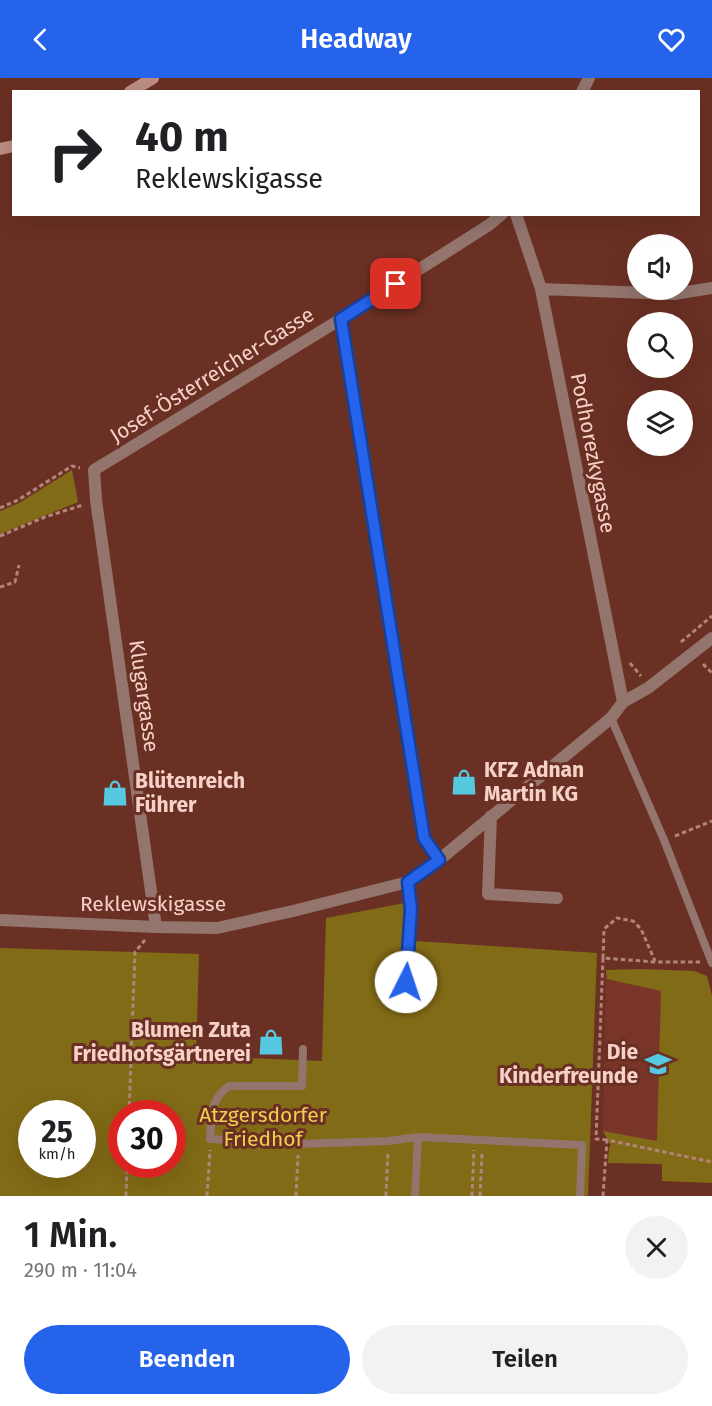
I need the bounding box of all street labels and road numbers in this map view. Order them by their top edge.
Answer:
street label: Josef-Österreicher-Gasse [105,301,319,449]
street label: Podhorezkygasse [565,371,621,535]
street label: Klugargasse [123,638,165,754]
street label: Reklewskigasse [80,891,226,917]

